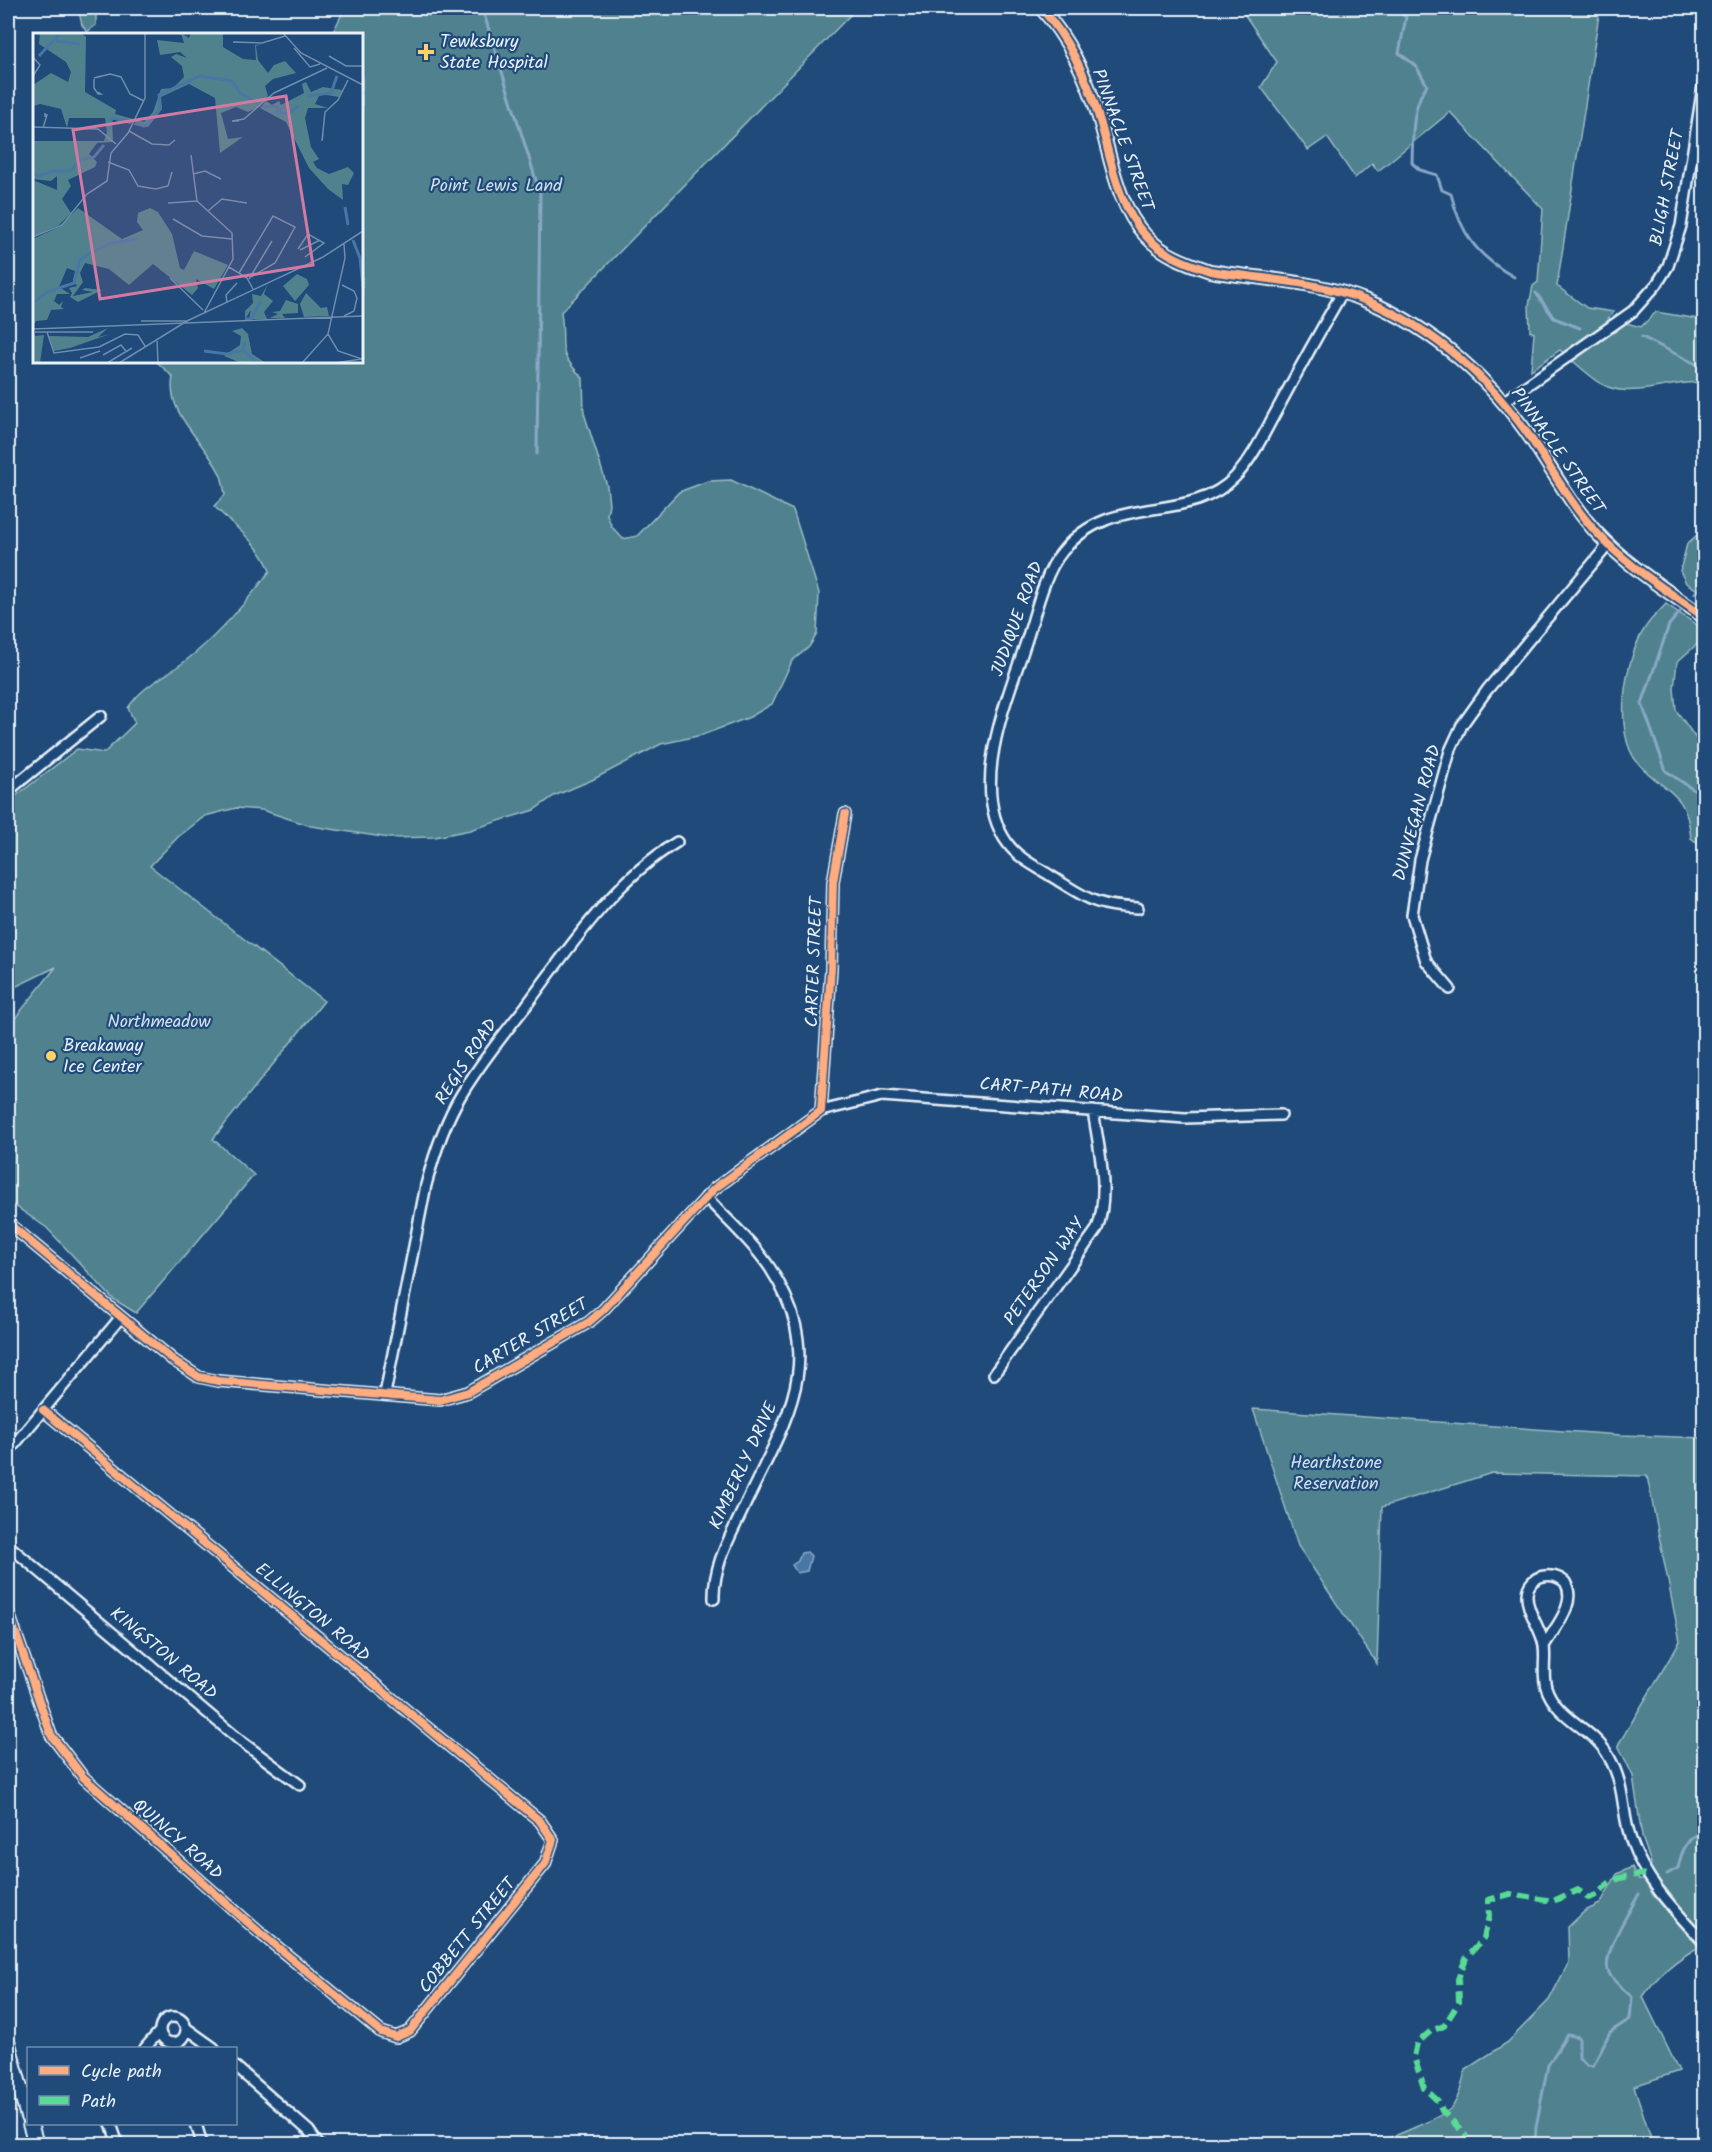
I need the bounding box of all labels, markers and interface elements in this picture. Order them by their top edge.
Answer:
place label: Tewksbury State Hospital [440,28,548,78]
inset map [33,33,363,363]
marker: Tewksbury State Hospital [417,43,435,61]
street label: PINNACLE STREET [1083,65,1162,216]
street label: BLIGH STREET [1643,126,1694,248]
park label: Point Lewis Land [430,172,563,201]
street label: PINNACLE STREET [1502,381,1613,522]
street label: JUDIQUE ROAD [984,557,1052,681]
street label: DUNVEGAN ROAD [1386,741,1450,884]
street label: CARTER STREET [798,895,832,1028]
park label: Northmeadow [107,1008,211,1037]
street label: REGIS ROAD [428,1012,506,1111]
place label: Breakaway Ice Center [63,1032,143,1082]
marker: Breakaway Ice Center [44,1049,58,1063]
street label: CART-PATH ROAD [978,1070,1124,1112]
street label: PETERSON WAY [997,1211,1093,1332]
street label: CARTER STREET [468,1290,596,1383]
street label: KIMBERLY DRIVE [702,1397,787,1535]
park label: Hearthstone Reservation [1290,1449,1382,1499]
street label: ELLINGTON ROAD [248,1556,376,1670]
street label: KINGSTON ROAD [103,1600,224,1708]
street label: QUINCY ROAD [125,1792,229,1888]
street label: COBBETT STREET [412,1871,525,2000]
legend [27,2047,237,2125]
text: Cycle path [81,2058,162,2087]
text: Path [81,2088,116,2117]

